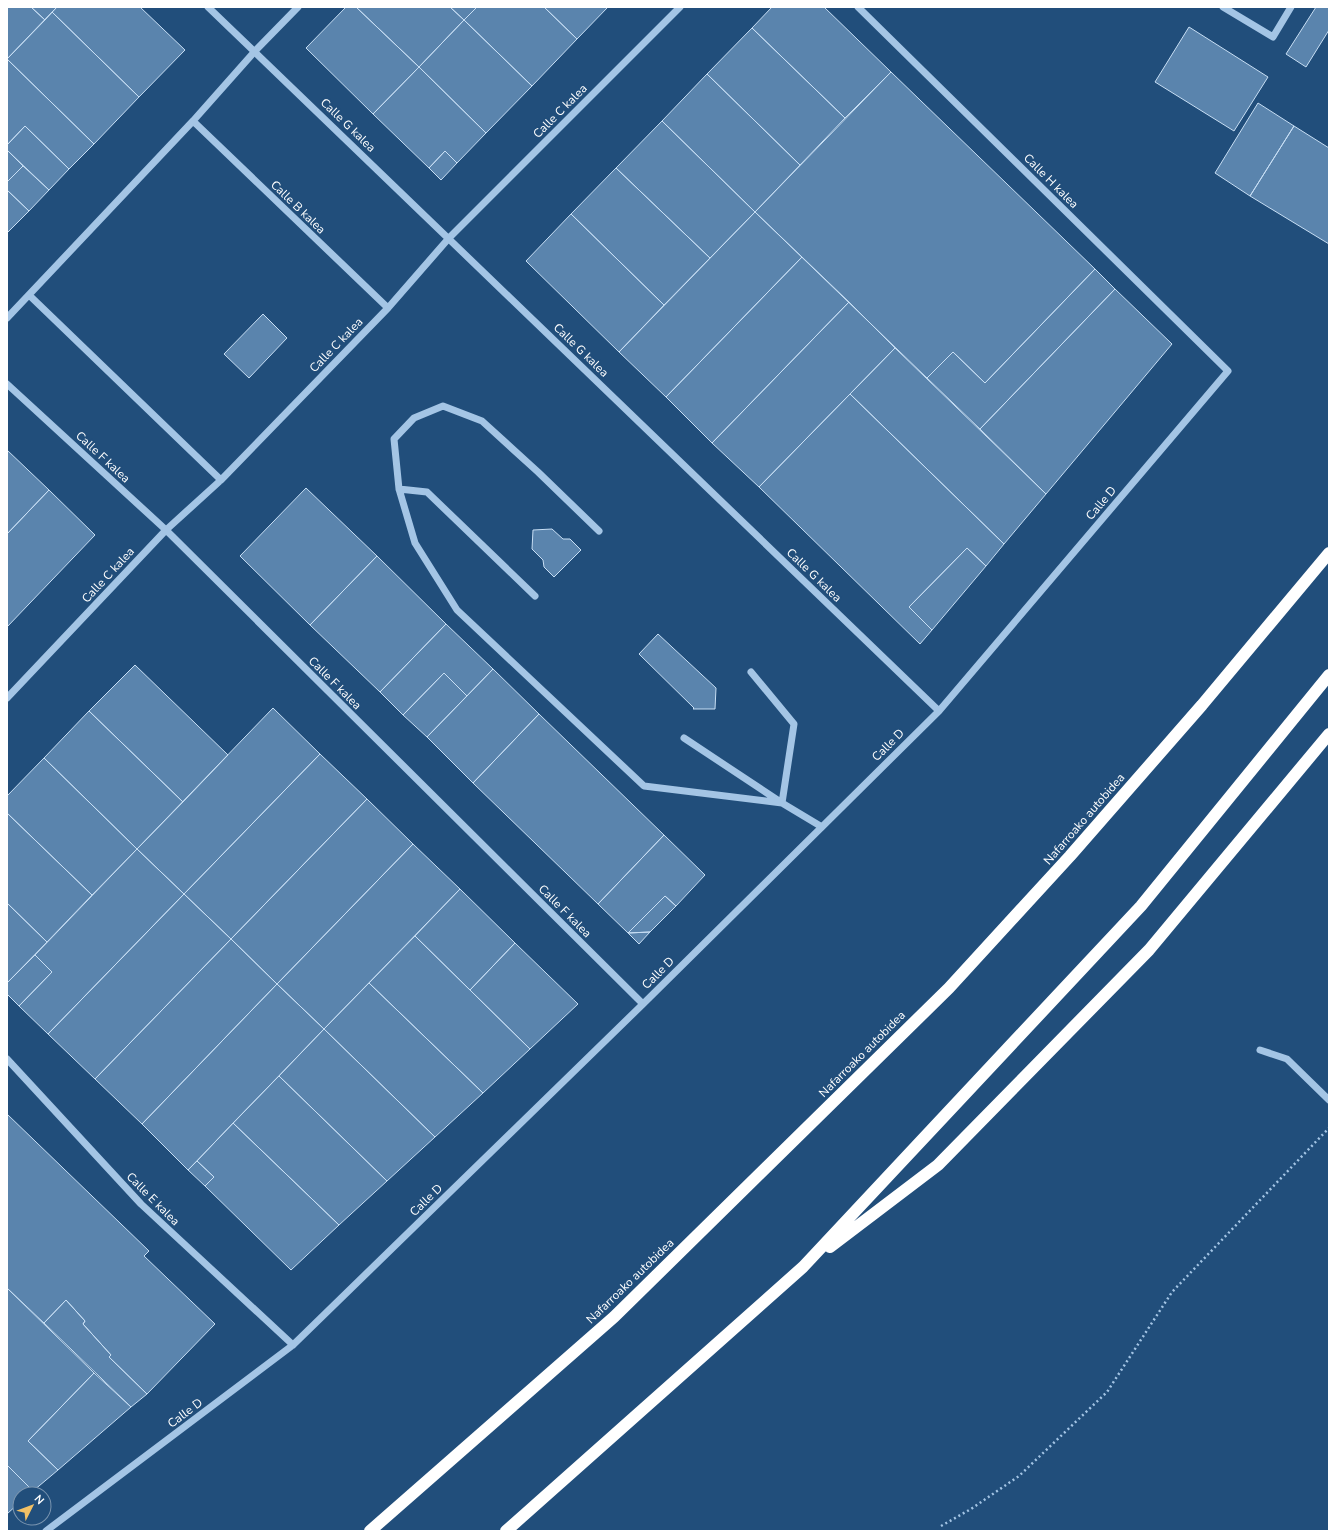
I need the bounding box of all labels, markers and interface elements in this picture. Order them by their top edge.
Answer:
street label: Calle C kalea [529,80,591,142]
street label: Calle G kalea [317,95,379,155]
street label: Calle H kalea [1020,150,1082,212]
street label: Calle B kalea [267,177,329,237]
street label: Calle C kalea [306,314,366,376]
street label: Calle G kalea [550,320,612,380]
street label: Calle F kalea [72,428,134,486]
street label: Calle D [1082,483,1120,523]
street label: Calle C kalea [78,544,138,606]
street label: Calle G kalea [783,545,845,605]
street label: Calle F kalea [305,653,365,713]
street label: Calle D [868,725,908,765]
street label: Nafarroako autobidea [1040,770,1128,868]
street label: Calle F kalea [535,881,595,941]
street label: Calle D [638,953,678,993]
street label: Nafarroako autobidea [815,1007,909,1101]
street label: Calle E kalea [123,1169,183,1229]
street label: Calle D [406,1180,446,1220]
street label: Nafarroako autobidea [583,1235,677,1327]
street label: Calle D [164,1395,206,1431]
north arrow [12,1486,52,1526]
text: N [31,1492,47,1508]

